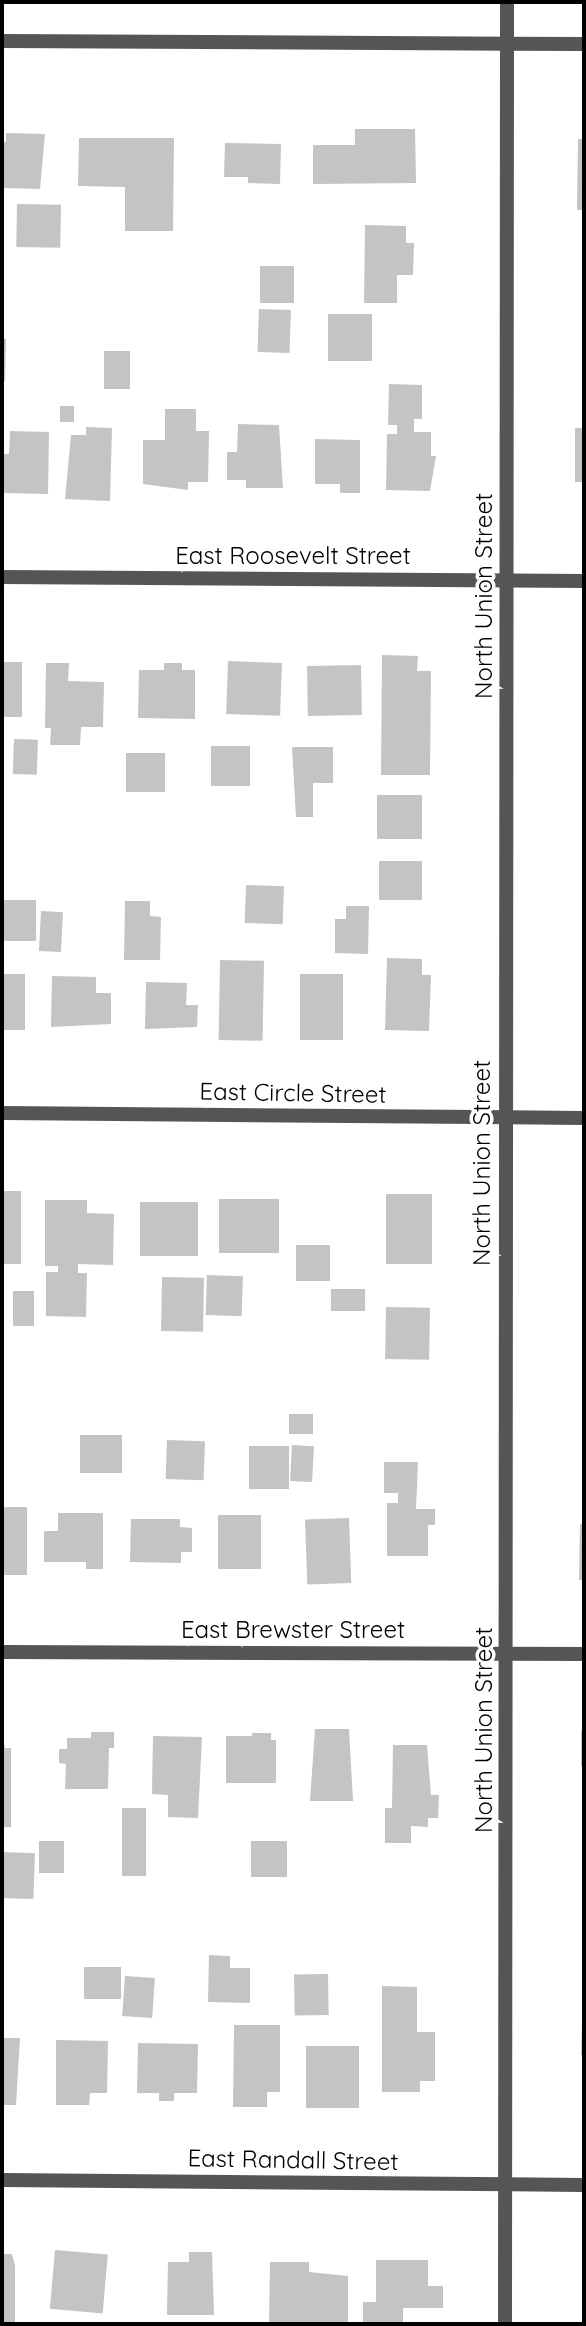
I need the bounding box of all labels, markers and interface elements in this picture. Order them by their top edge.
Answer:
street label: North Union Street [470,493,498,699]
street label: East Roosevelt Street [175,542,411,570]
street label: North Union Street [468,1060,496,1266]
street label: East Circle Street [199,1077,387,1109]
street label: East Brewster Street [181,1616,405,1644]
street label: North Union Street [470,1627,498,1833]
street label: East Randall Street [187,2144,399,2176]

